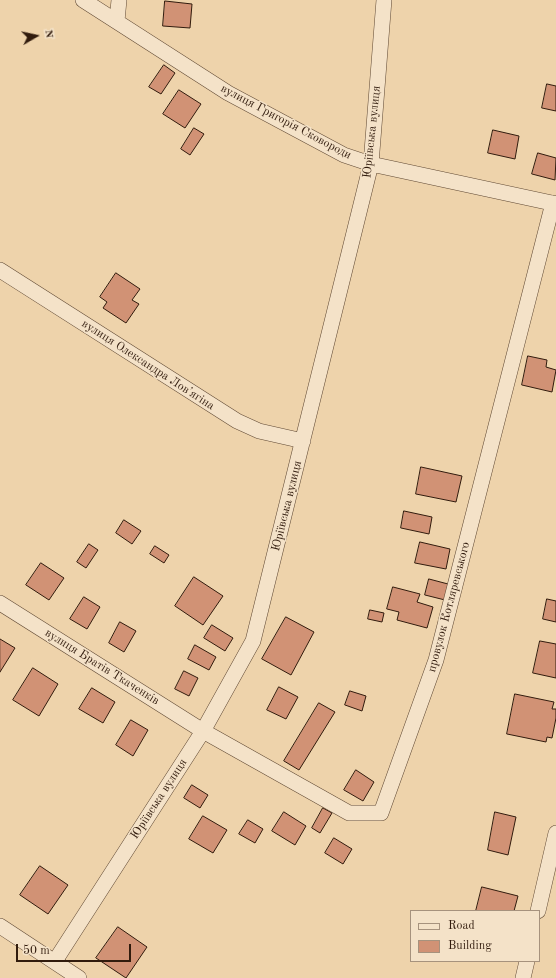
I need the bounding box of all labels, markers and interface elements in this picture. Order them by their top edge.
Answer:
north arrow [16,16,56,56]
text: N [42,29,54,39]
street label: вулиця Григорія Сковороди [218,81,354,163]
street label: Юріївська вулиця [360,85,384,179]
street label: вулиця Олександра Ловʼягіна [79,317,217,413]
street label: Юріївська вулиця [269,459,305,553]
street label: провулок Котляревського [425,540,473,674]
street label: вулиця Братів Ткаченків [42,626,162,708]
street label: Юріївська вулиця [128,756,190,842]
legend [410,910,540,962]
text: Road [448,920,475,932]
scale bar [18,936,133,962]
text: Building [448,940,492,952]
text: 50 m [23,945,50,957]

